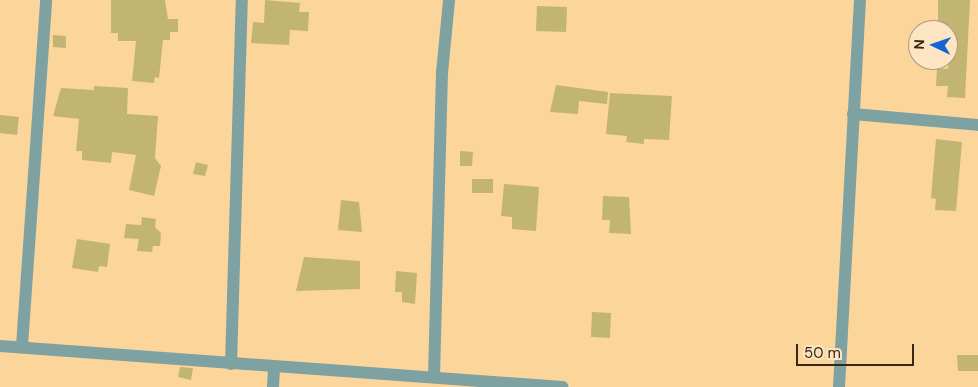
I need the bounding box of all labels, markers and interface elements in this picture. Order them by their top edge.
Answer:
north arrow [908,20,958,70]
text: N [910,39,928,50]
scale bar [798,334,916,366]
text: 50 m [804,343,841,363]

